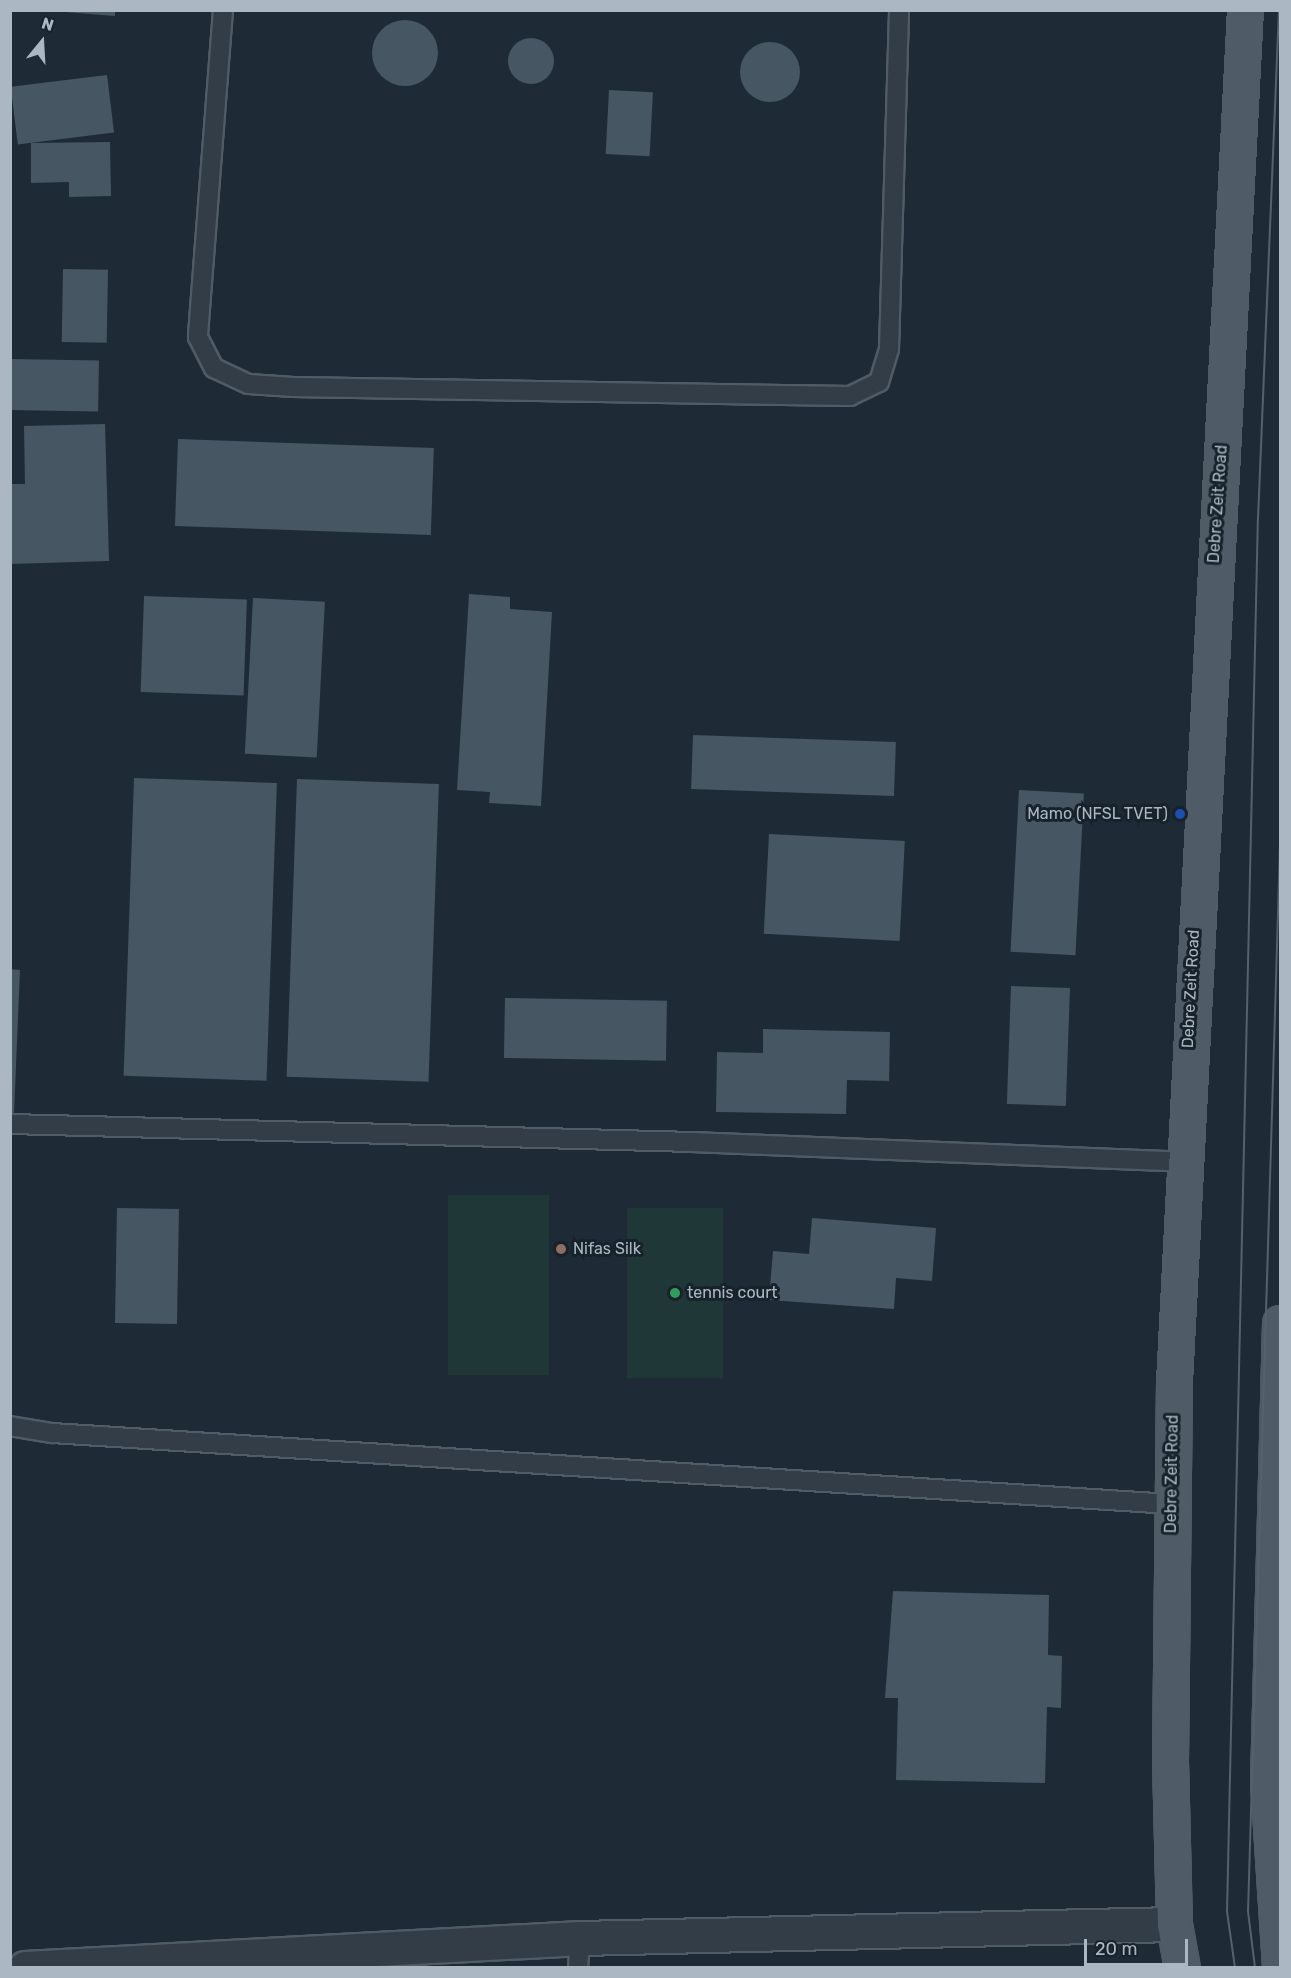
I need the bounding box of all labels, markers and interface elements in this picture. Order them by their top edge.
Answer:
north arrow [12,12,72,72]
text: N [39,14,56,35]
street label: Debre Zeit Road [1204,444,1232,564]
place label: Mamo (NFSL TVET) [1026,804,1168,824]
marker: Mamo (NFSL TVET) [1173,807,1187,821]
street label: Debre Zeit Road [1178,929,1204,1049]
place label: Nifas Silk [573,1239,641,1259]
marker: Nifas Silk [554,1242,568,1256]
place label: tennis court [687,1283,778,1303]
marker: tennis court [668,1286,682,1300]
street label: Debre Zeit Road [1161,1415,1183,1533]
scale bar [1087,1927,1190,1965]
text: 20 m [1095,1938,1137,1960]

